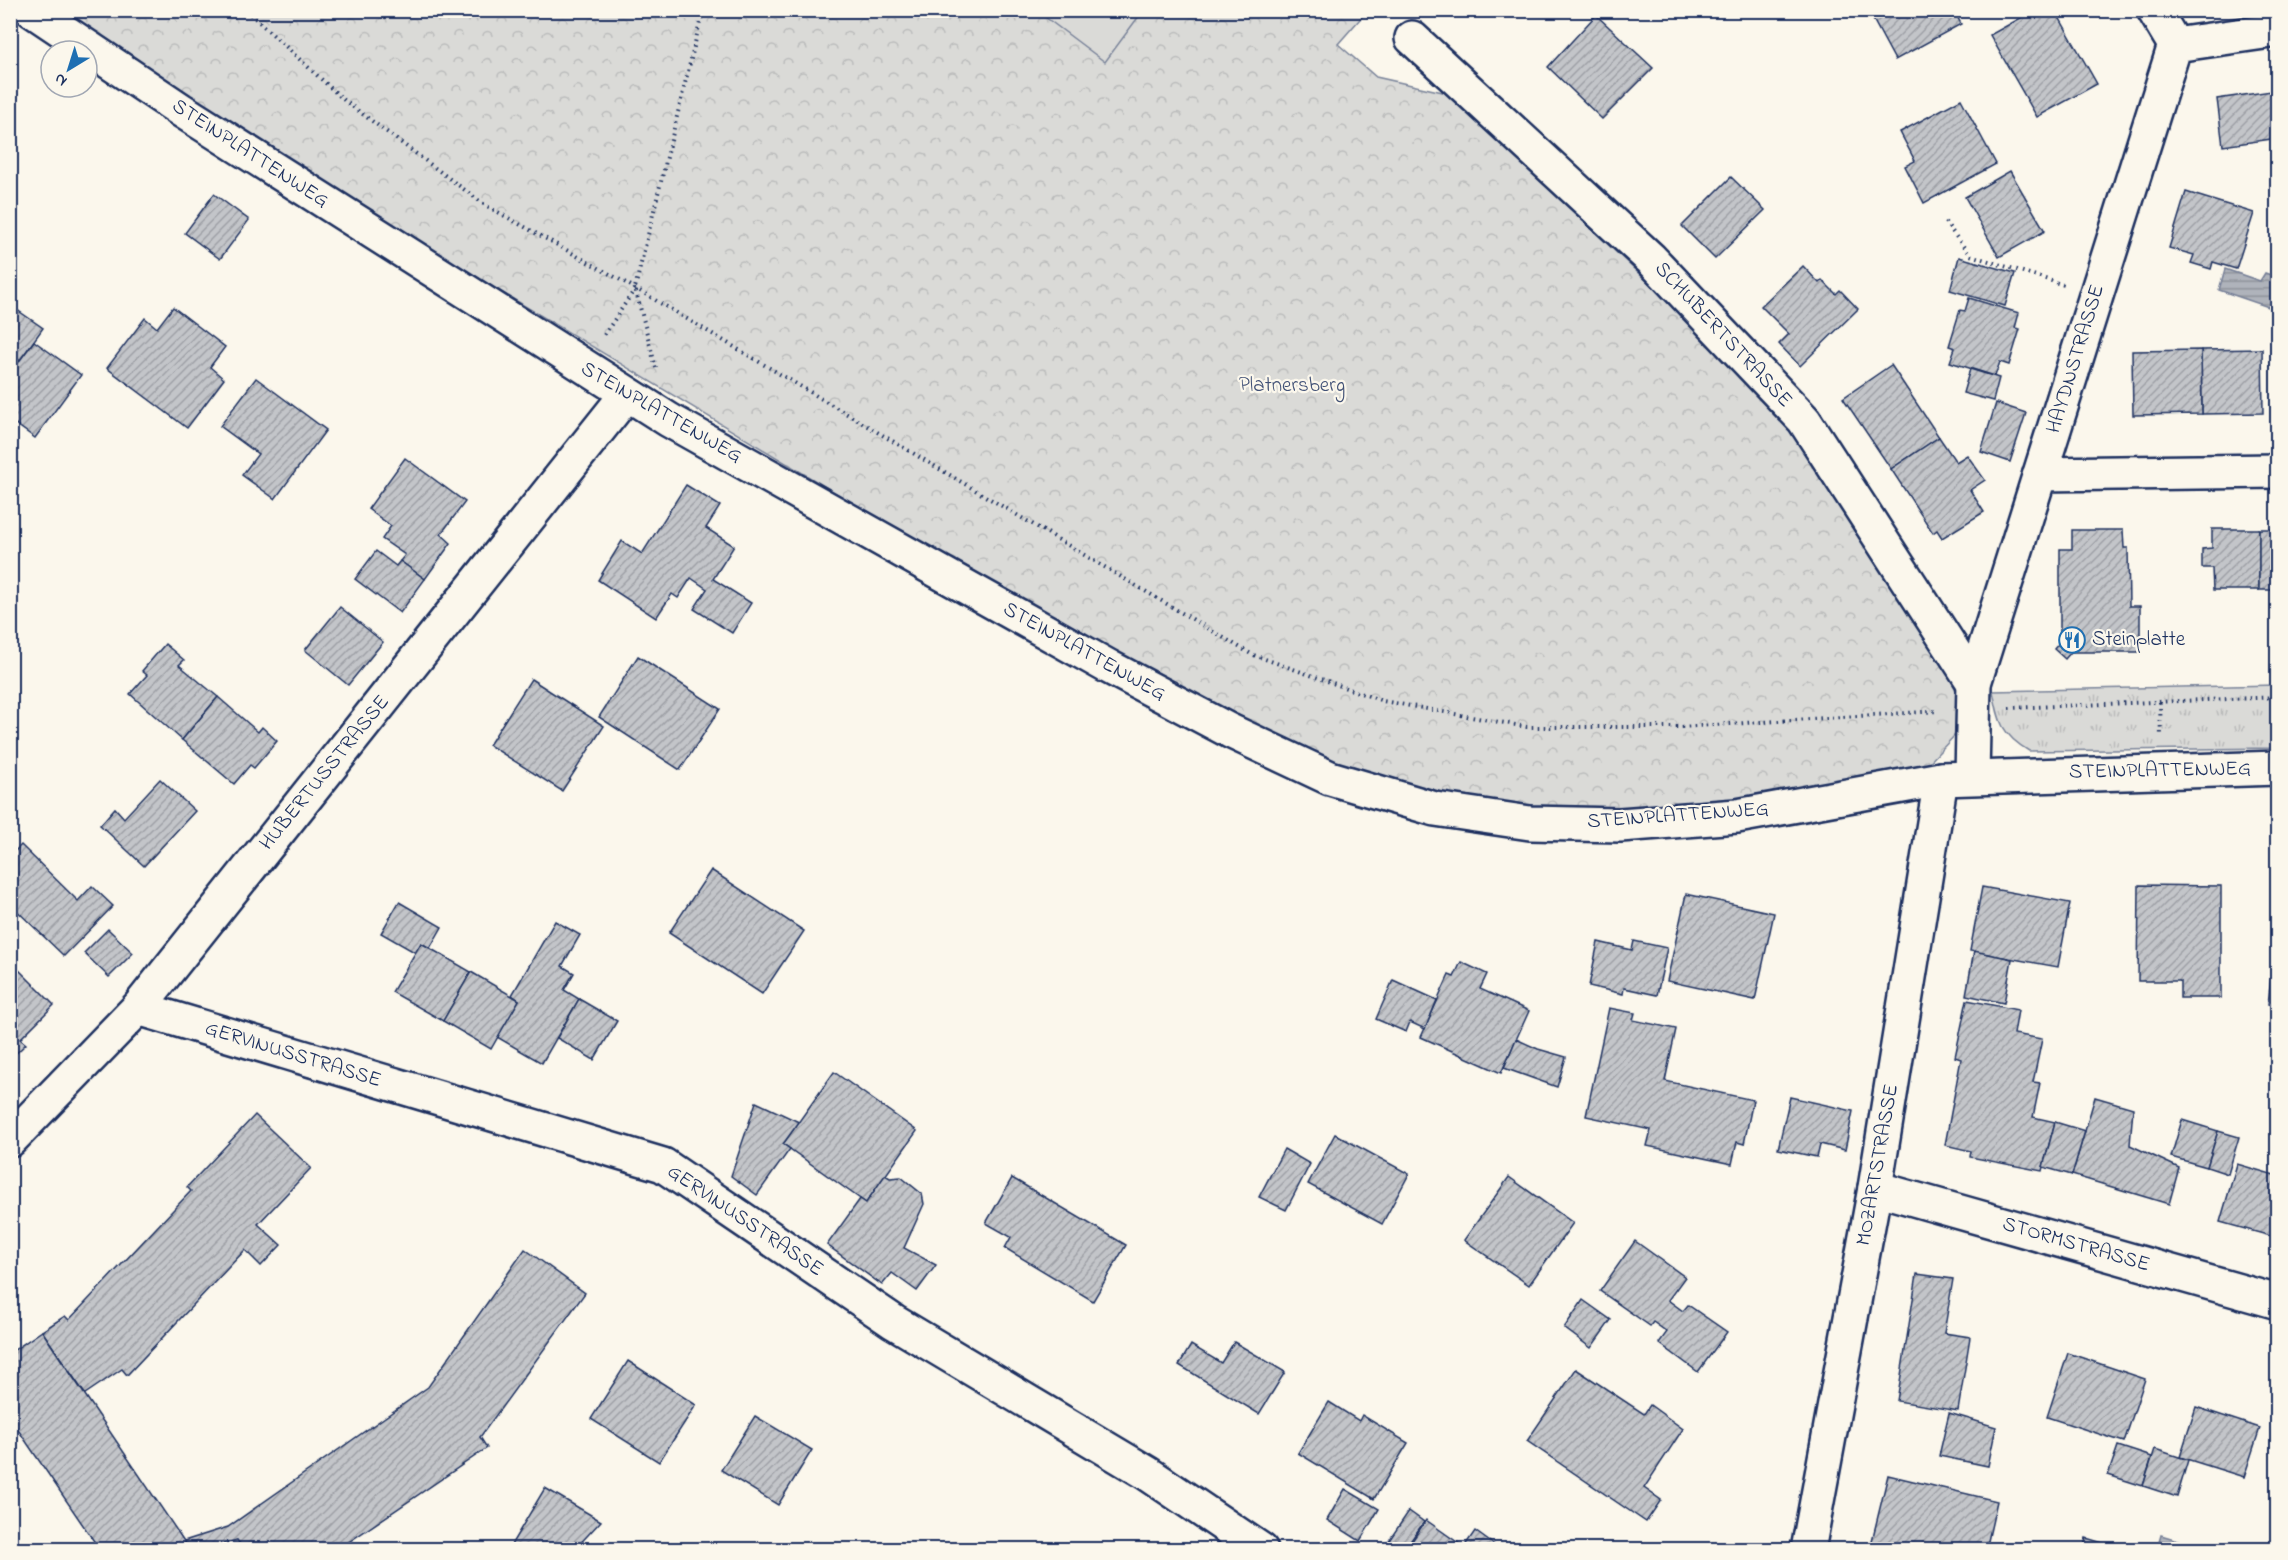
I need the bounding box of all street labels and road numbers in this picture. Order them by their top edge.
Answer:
street label: STEINPLATTENWEG [165,92,335,216]
street label: SCHUBERTSTRASSE [1647,255,1799,415]
street label: HAYDNSTRASSE [2039,281,2113,437]
street label: STEINPLATTENWEG [575,354,747,472]
street label: STEINPLATTENWEG [997,595,1171,709]
street label: HUBERTUSSTRASSE [253,689,397,857]
street label: STEINPLATTENWEG [2069,754,2251,788]
street label: STEINPLATTENWEG [1586,795,1770,837]
street label: GERVINUSSTRASSE [201,1014,385,1096]
street label: MOZARTSTRASSE [1849,1082,1907,1248]
street label: GERVINUSSTRASSE [661,1157,829,1285]
street label: STORMSTRASSE [1999,1210,2153,1280]

